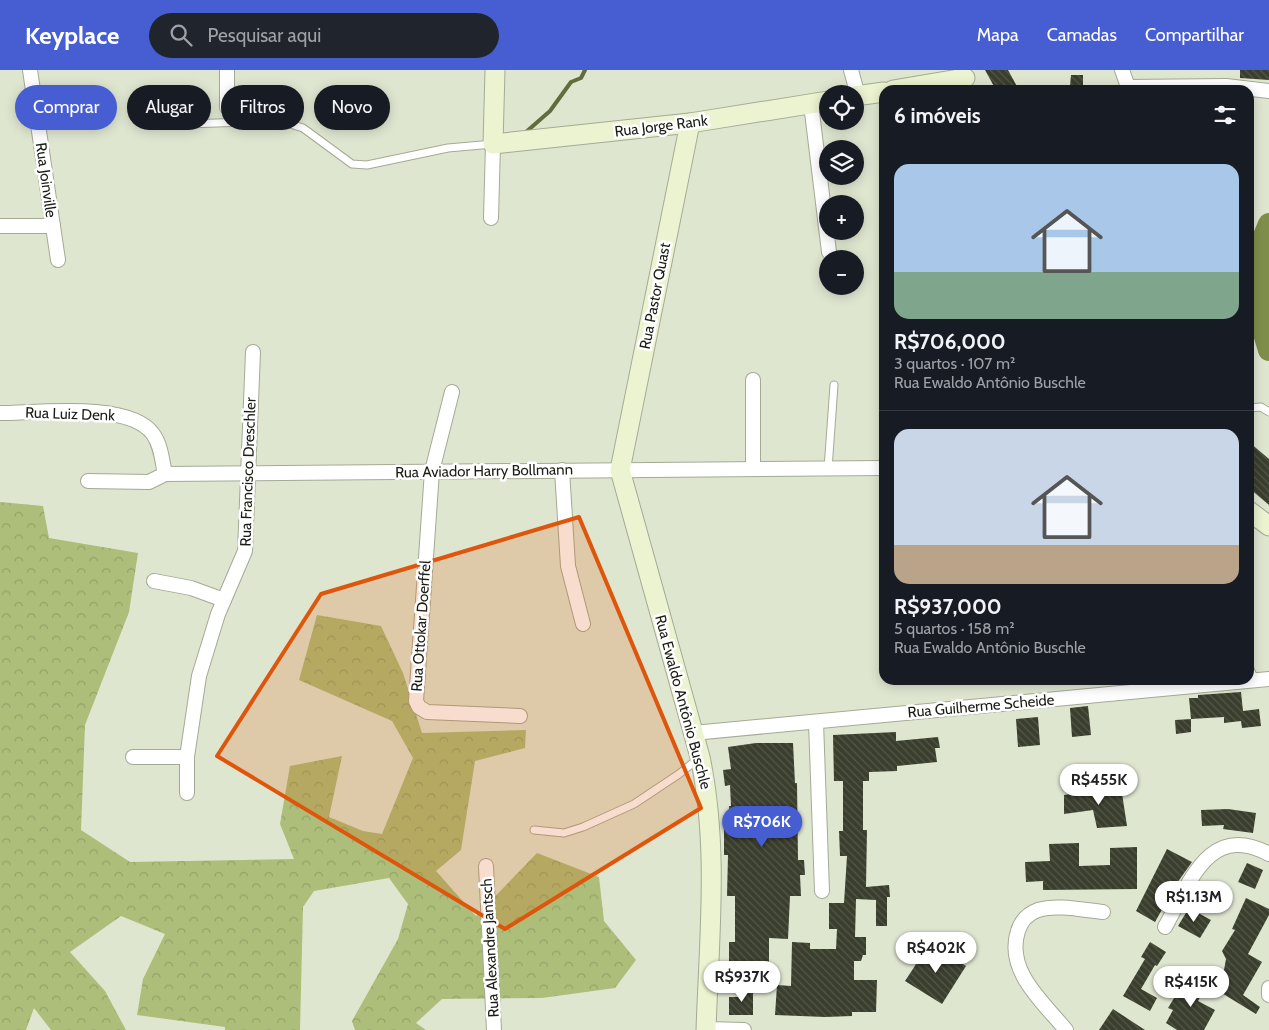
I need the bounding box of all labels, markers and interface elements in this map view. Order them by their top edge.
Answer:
search box [149,13,499,58]
text: Keyplace [25,21,119,50]
icon: search [167,21,195,49]
text: Pesquisar aqui [207,24,321,47]
text: Mapa [977,24,1019,46]
text: Camadas [1047,24,1117,46]
text: Compartilhar [1145,24,1244,46]
chip: Comprar [15,85,117,130]
chip: Alugar [127,85,211,130]
chip: Filtros [221,85,304,130]
chip: Novo [314,85,390,130]
map controls [819,85,864,295]
button: locate [819,85,864,130]
icon: filters [1211,101,1239,129]
text: 6 imóveis [894,103,981,128]
street label: Rua Jorge Rank [613,111,709,141]
button: layers [819,140,864,185]
street label: Rua Joinville [32,141,60,219]
button: + [819,195,864,240]
icon: home [1022,196,1112,286]
street label: Rua Pastor Quast [636,241,674,351]
button: − [819,250,864,295]
text: R$706,000 [894,329,1006,354]
text: 3 quartos · 107 m² [894,354,1015,373]
text: Rua Ewaldo Antônio Buschle [894,373,1086,392]
street label: Rua Francisco Dreschler [236,397,260,547]
street label: Rua Luiz Denk [25,403,115,425]
street label: Rua Aviador Harry Bollmann [395,460,573,482]
icon: home [1022,462,1112,552]
street label: Rua Ottokar Doerffel [407,559,435,692]
text: R$937,000 [894,594,1002,619]
street label: Rua Ewaldo Antônio Buschle [651,613,715,791]
text: 5 quartos · 158 m² [894,619,1015,638]
text: Rua Ewaldo Antônio Buschle [894,638,1086,657]
street label: Rua Guilherme Scheide [907,691,1055,721]
pin: R$455K [1058,764,1140,806]
text: R$455K [1071,770,1127,789]
pin: R$706K [721,806,803,848]
text: R$706K [733,812,791,831]
street label: Rua Alexandre Jantsch [477,878,503,1018]
pin: R$1.13M [1148,880,1240,923]
text: R$1.13M [1166,887,1222,906]
pin: R$402K [895,932,977,974]
text: R$402K [906,938,966,957]
pin: R$937K [701,960,783,1003]
pin: R$415K [1150,966,1232,1008]
text: R$937K [714,967,770,986]
text: R$415K [1164,972,1218,991]

